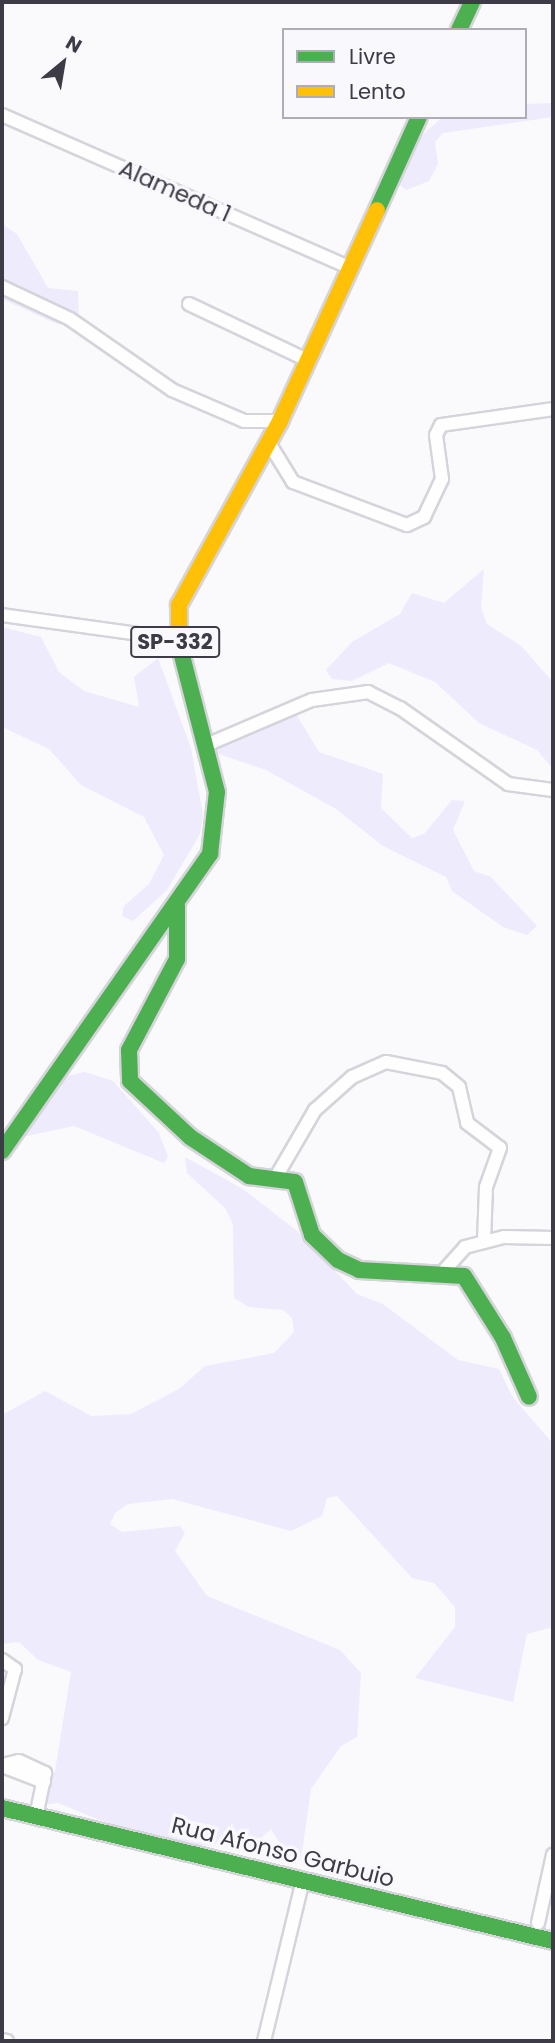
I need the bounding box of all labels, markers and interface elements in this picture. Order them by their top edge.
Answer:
north arrow [28,28,98,98]
legend [282,28,527,119]
text: N [61,29,87,60]
text: Livre [349,42,396,71]
text: Lento [349,77,406,106]
street label: Alameda 1 [115,154,235,228]
road number: SP-332 [130,624,220,660]
street label: Rua Afonso Garbuio [169,1811,397,1893]

